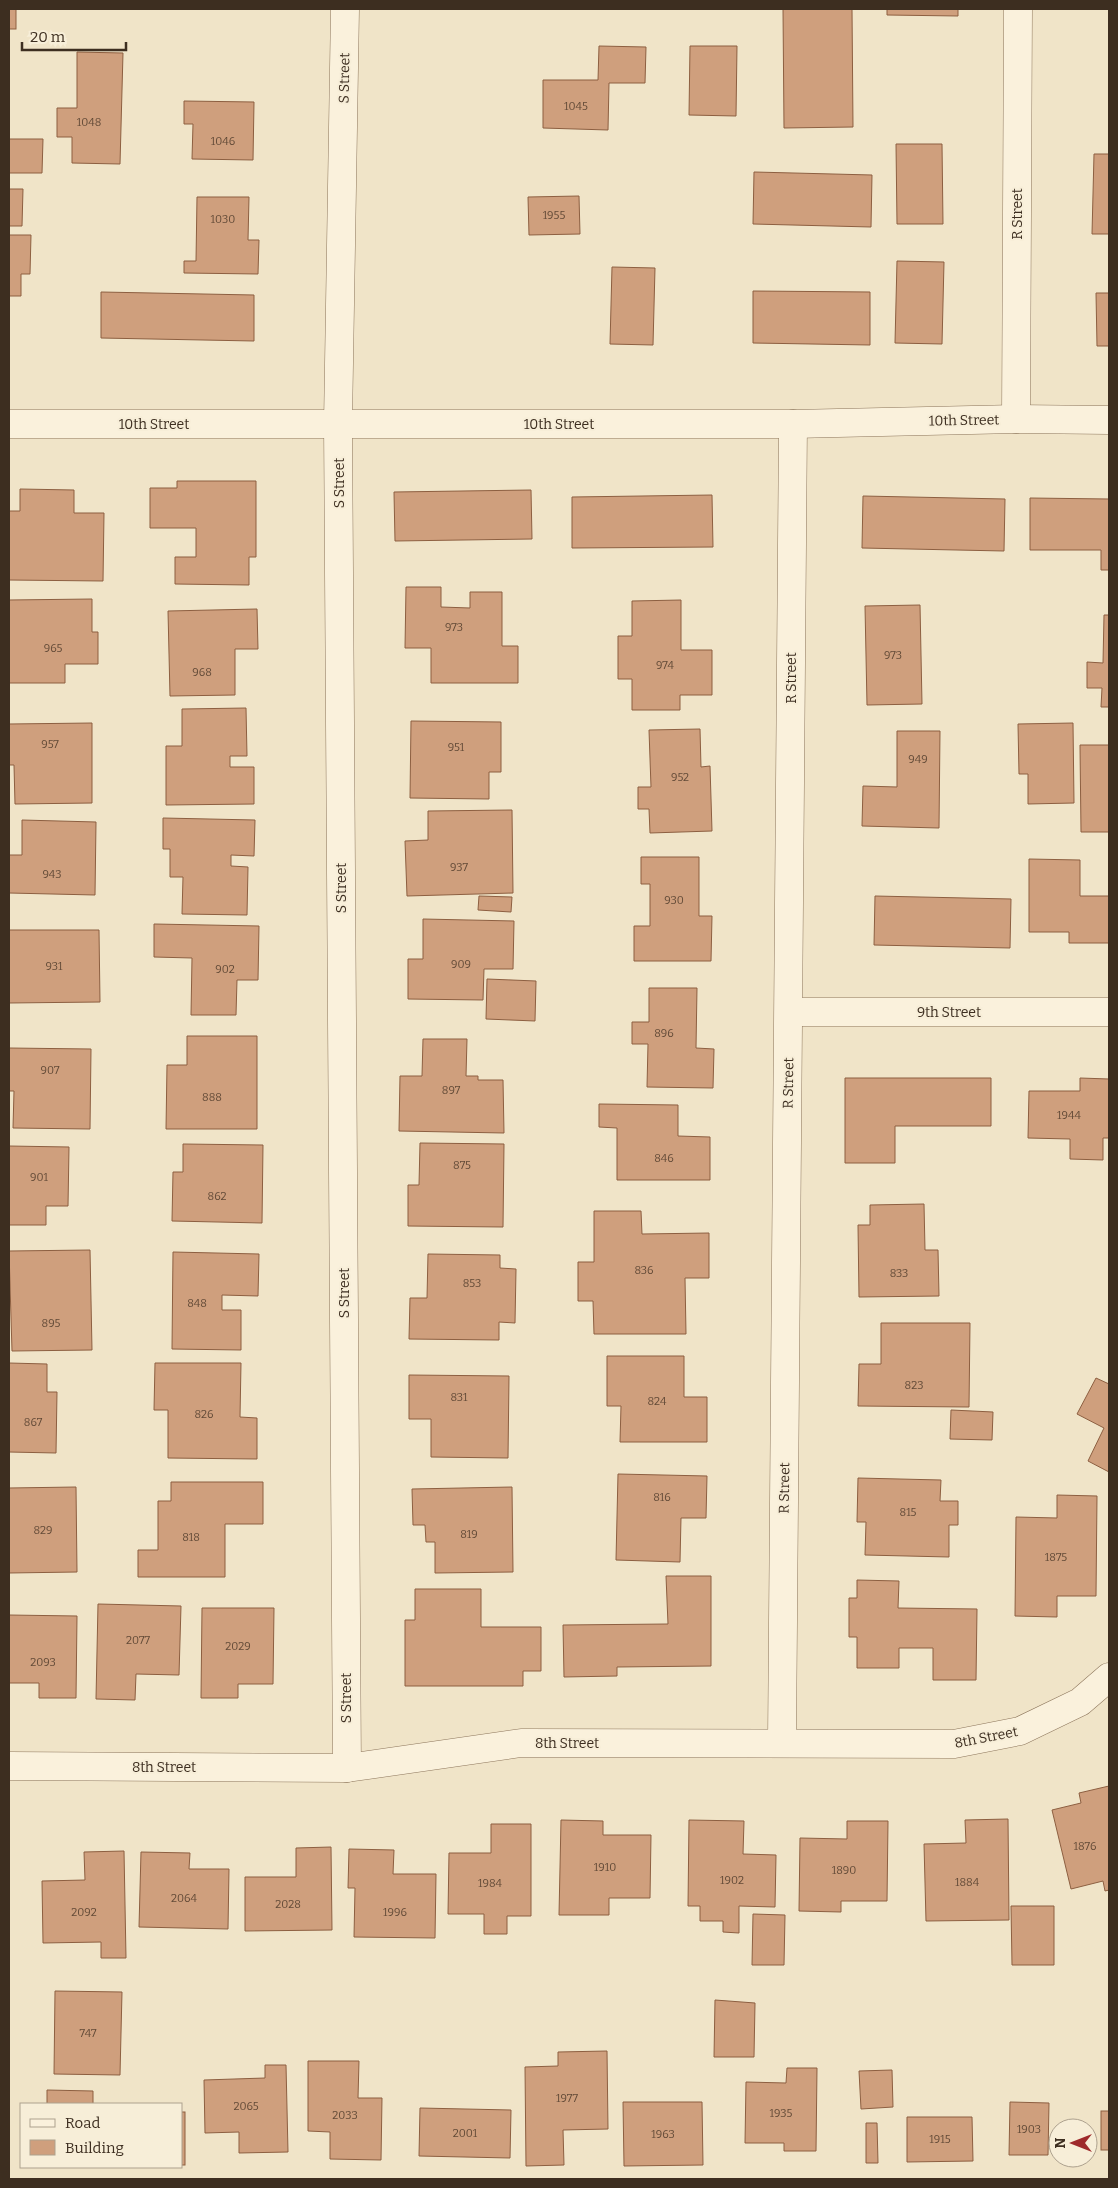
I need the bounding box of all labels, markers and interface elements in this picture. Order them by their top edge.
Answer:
scale bar [22,20,126,52]
text: 20 m [30,28,66,46]
street label: S Street [336,52,353,104]
house number: 1045 [564,100,588,113]
house number: 1048 [77,116,101,129]
house number: 1046 [211,135,235,148]
street label: R Street [1009,188,1026,240]
house number: 1955 [543,209,565,222]
house number: 1030 [211,213,235,226]
street label: 10th Street [929,411,999,430]
street label: 10th Street [119,416,189,433]
street label: 10th Street [524,416,594,433]
street label: S Street [331,458,348,508]
house number: 973 [445,621,463,634]
house number: 965 [44,642,62,655]
house number: 973 [884,649,902,662]
street label: R Street [783,652,800,704]
house number: 974 [656,659,675,672]
house number: 968 [192,666,212,679]
house number: 957 [41,738,59,751]
house number: 951 [448,741,465,754]
house number: 949 [908,753,928,766]
house number: 952 [671,771,689,784]
house number: 937 [450,861,468,874]
street label: S Street [333,863,350,913]
house number: 943 [42,868,62,881]
house number: 930 [664,894,684,907]
house number: 909 [451,958,471,971]
house number: 931 [46,960,63,973]
house number: 902 [215,963,235,976]
street label: 9th Street [917,1004,981,1021]
house number: 896 [654,1027,674,1040]
street label: R Street [780,1057,797,1109]
house number: 907 [40,1064,60,1077]
house number: 897 [442,1084,461,1097]
house number: 888 [202,1091,222,1104]
house number: 1944 [1057,1109,1081,1122]
house number: 846 [654,1152,674,1165]
house number: 875 [453,1159,471,1172]
house number: 901 [30,1171,48,1184]
house number: 862 [208,1190,226,1203]
house number: 836 [634,1264,654,1277]
house number: 833 [890,1267,908,1280]
street label: S Street [336,1268,353,1318]
house number: 853 [463,1277,481,1290]
house number: 848 [187,1297,207,1310]
house number: 895 [42,1317,61,1330]
house number: 823 [905,1379,923,1392]
house number: 831 [450,1391,468,1404]
house number: 824 [647,1395,667,1408]
house number: 826 [194,1408,214,1421]
house number: 867 [24,1416,43,1429]
street label: R Street [776,1462,793,1514]
house number: 816 [653,1491,671,1504]
house number: 815 [900,1506,917,1519]
house number: 829 [33,1524,53,1537]
house number: 819 [460,1528,478,1541]
house number: 818 [182,1531,200,1544]
house number: 1875 [1045,1551,1067,1564]
house number: 2077 [126,1634,151,1647]
house number: 2029 [225,1640,251,1653]
house number: 2093 [30,1656,56,1669]
street label: S Street [338,1673,355,1723]
street label: 8th Street [953,1723,1019,1752]
street label: 8th Street [535,1735,599,1752]
street label: 8th Street [132,1759,196,1776]
house number: 1876 [1074,1840,1096,1853]
house number: 1910 [594,1861,616,1874]
house number: 1890 [832,1864,856,1877]
house number: 1902 [720,1874,744,1887]
house number: 1884 [955,1876,980,1889]
house number: 1984 [478,1877,503,1890]
house number: 2064 [171,1892,198,1905]
house number: 2028 [275,1898,301,1911]
house number: 2092 [71,1906,97,1919]
house number: 1996 [383,1906,407,1919]
house number: 747 [79,2027,97,2040]
house number: 1977 [556,2092,578,2105]
house number: 2065 [233,2100,259,2113]
legend [20,2103,182,2168]
house number: 1935 [770,2107,793,2120]
house number: 2033 [332,2109,358,2122]
text: Road [65,2114,100,2132]
north arrow [1048,2118,1098,2168]
house number: 1903 [1017,2123,1041,2136]
house number: 2001 [453,2127,478,2140]
house number: 1963 [651,2128,675,2141]
house number: 1915 [929,2133,951,2146]
text: N [1052,2137,1069,2148]
text: Building [65,2139,124,2157]

